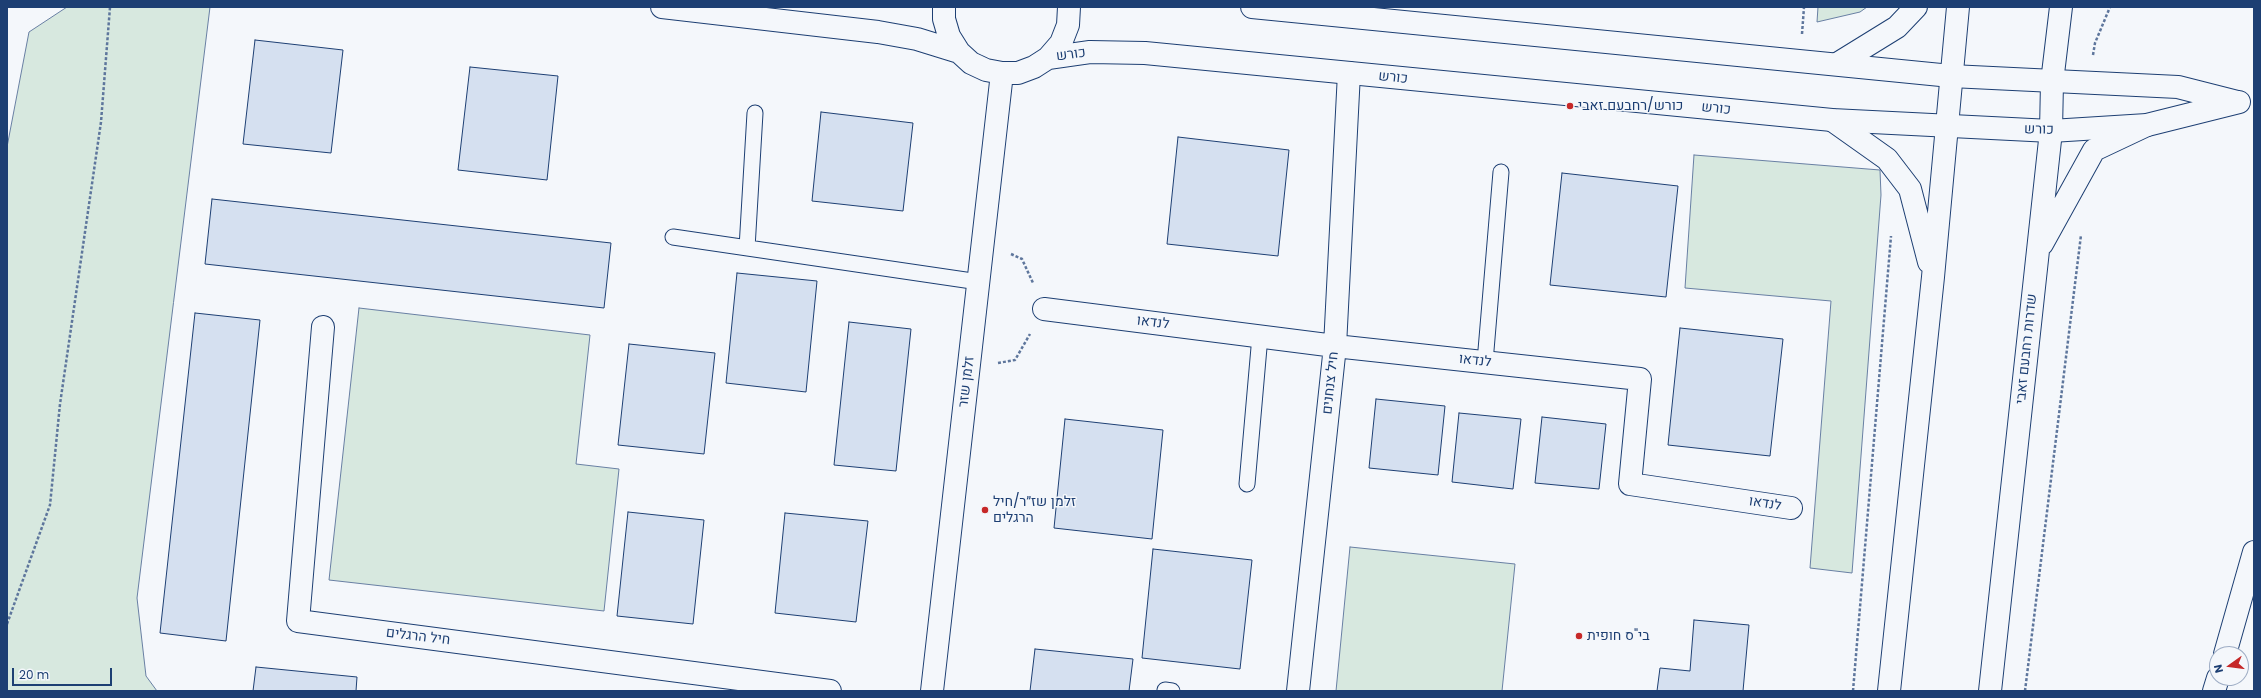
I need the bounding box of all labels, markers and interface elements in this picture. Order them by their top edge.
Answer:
street label: כורש [1055,45,1087,65]
street label: כורש [1377,68,1409,88]
place label: כורש/רחבעם זאבי [1578,98,1683,114]
street label: כורש [1700,99,1732,119]
marker: כורש/רחבעם זאבי [1565,101,1575,111]
street label: כורש [2024,121,2054,139]
street label: שדרות רחבעם זאבי [2013,293,2041,405]
street label: לנדאו [1136,313,1170,333]
street label: חיל צנחנים [1319,351,1343,415]
street label: לנדאו [1458,351,1492,371]
street label: זלמן שזר [956,355,978,409]
street label: לנדאו [1748,493,1782,515]
place label: זלמן שז״ר/חיל הרגלים [993,494,1076,526]
marker: זלמן שז״ר/חיל הרגלים [980,505,990,515]
street label: חיל הרגלים [385,625,451,649]
place label: בי"ס חופית [1587,628,1650,644]
marker: בי"ס חופית [1574,631,1584,641]
north arrow [2209,646,2249,686]
scale bar [14,660,114,686]
text: N [2210,663,2227,675]
text: 20 m [19,666,49,683]

